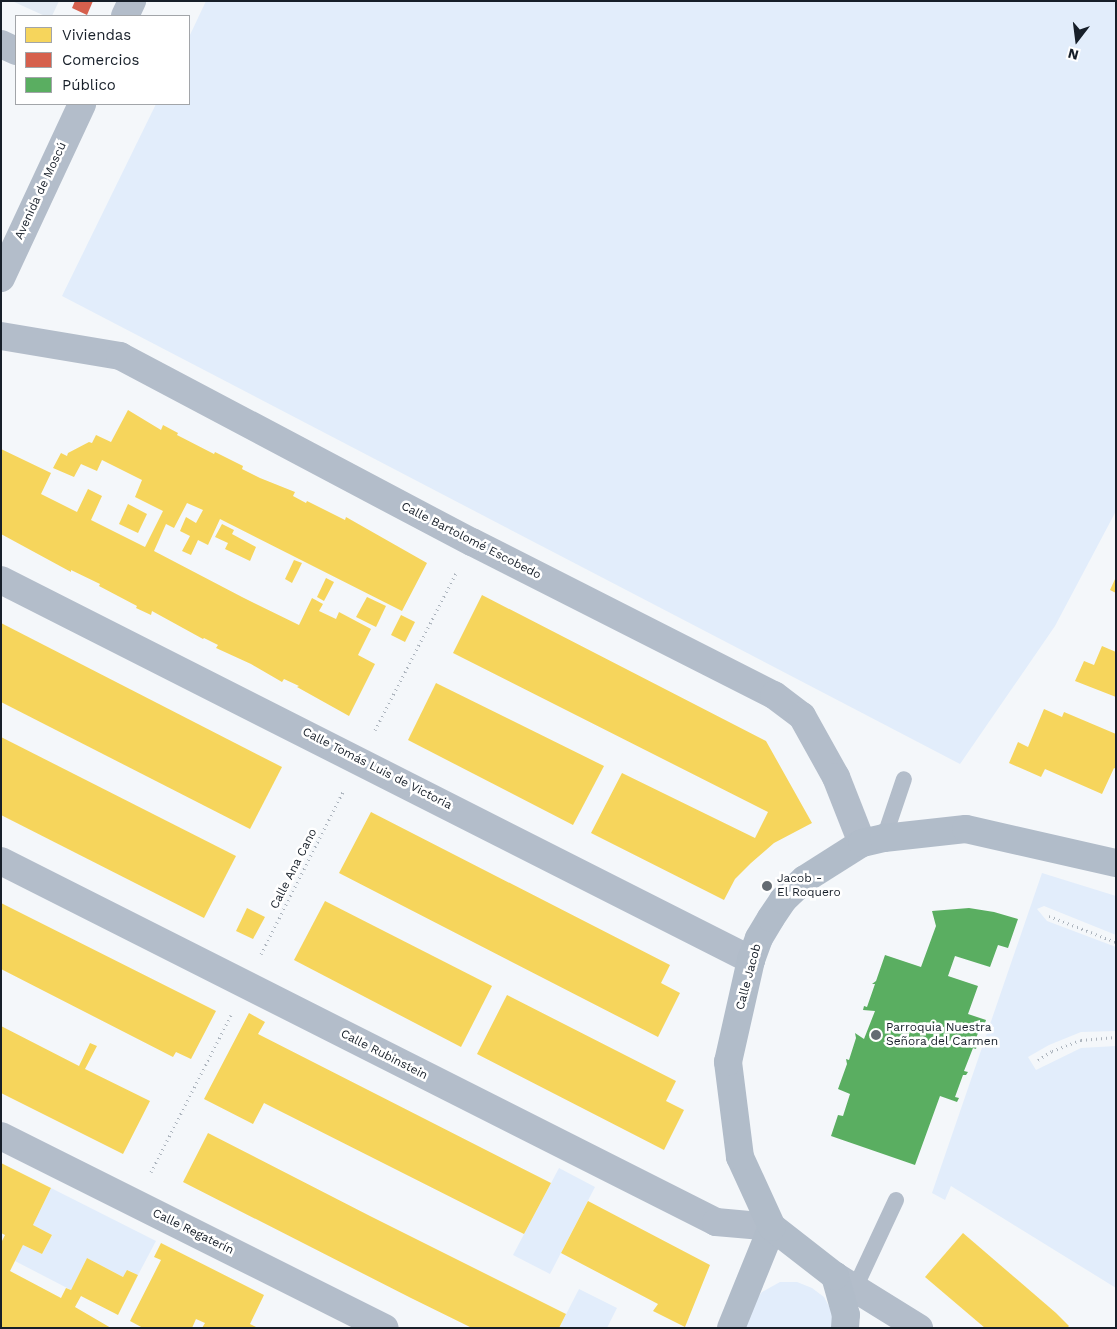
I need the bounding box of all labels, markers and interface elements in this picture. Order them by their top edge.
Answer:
legend [15,15,190,105]
north arrow [1052,15,1102,65]
text: Viviendas [62,26,131,44]
text: N [1066,45,1080,64]
text: Comercios [62,51,139,69]
text: Público [62,76,116,94]
street label: Avenida de Moscú [12,140,70,242]
street label: Calle Bartolomé Escobedo [399,499,543,583]
street label: Calle Tomás Luis de Victoria [300,725,454,813]
street label: Calle Ana Cano [267,826,321,912]
place label: Jacob - El Roquero [777,872,841,900]
marker: Jacob - El Roquero [761,880,773,892]
street label: Calle Jacob [733,942,765,1012]
place label: Parroquia Nuestra Señora del Carmen [886,1021,999,1049]
street label: Calle Rubinstein [338,1027,430,1083]
marker: Parroquia Nuestra Señora del Carmen [870,1029,882,1041]
street label: Calle Regaterín [150,1206,236,1258]

